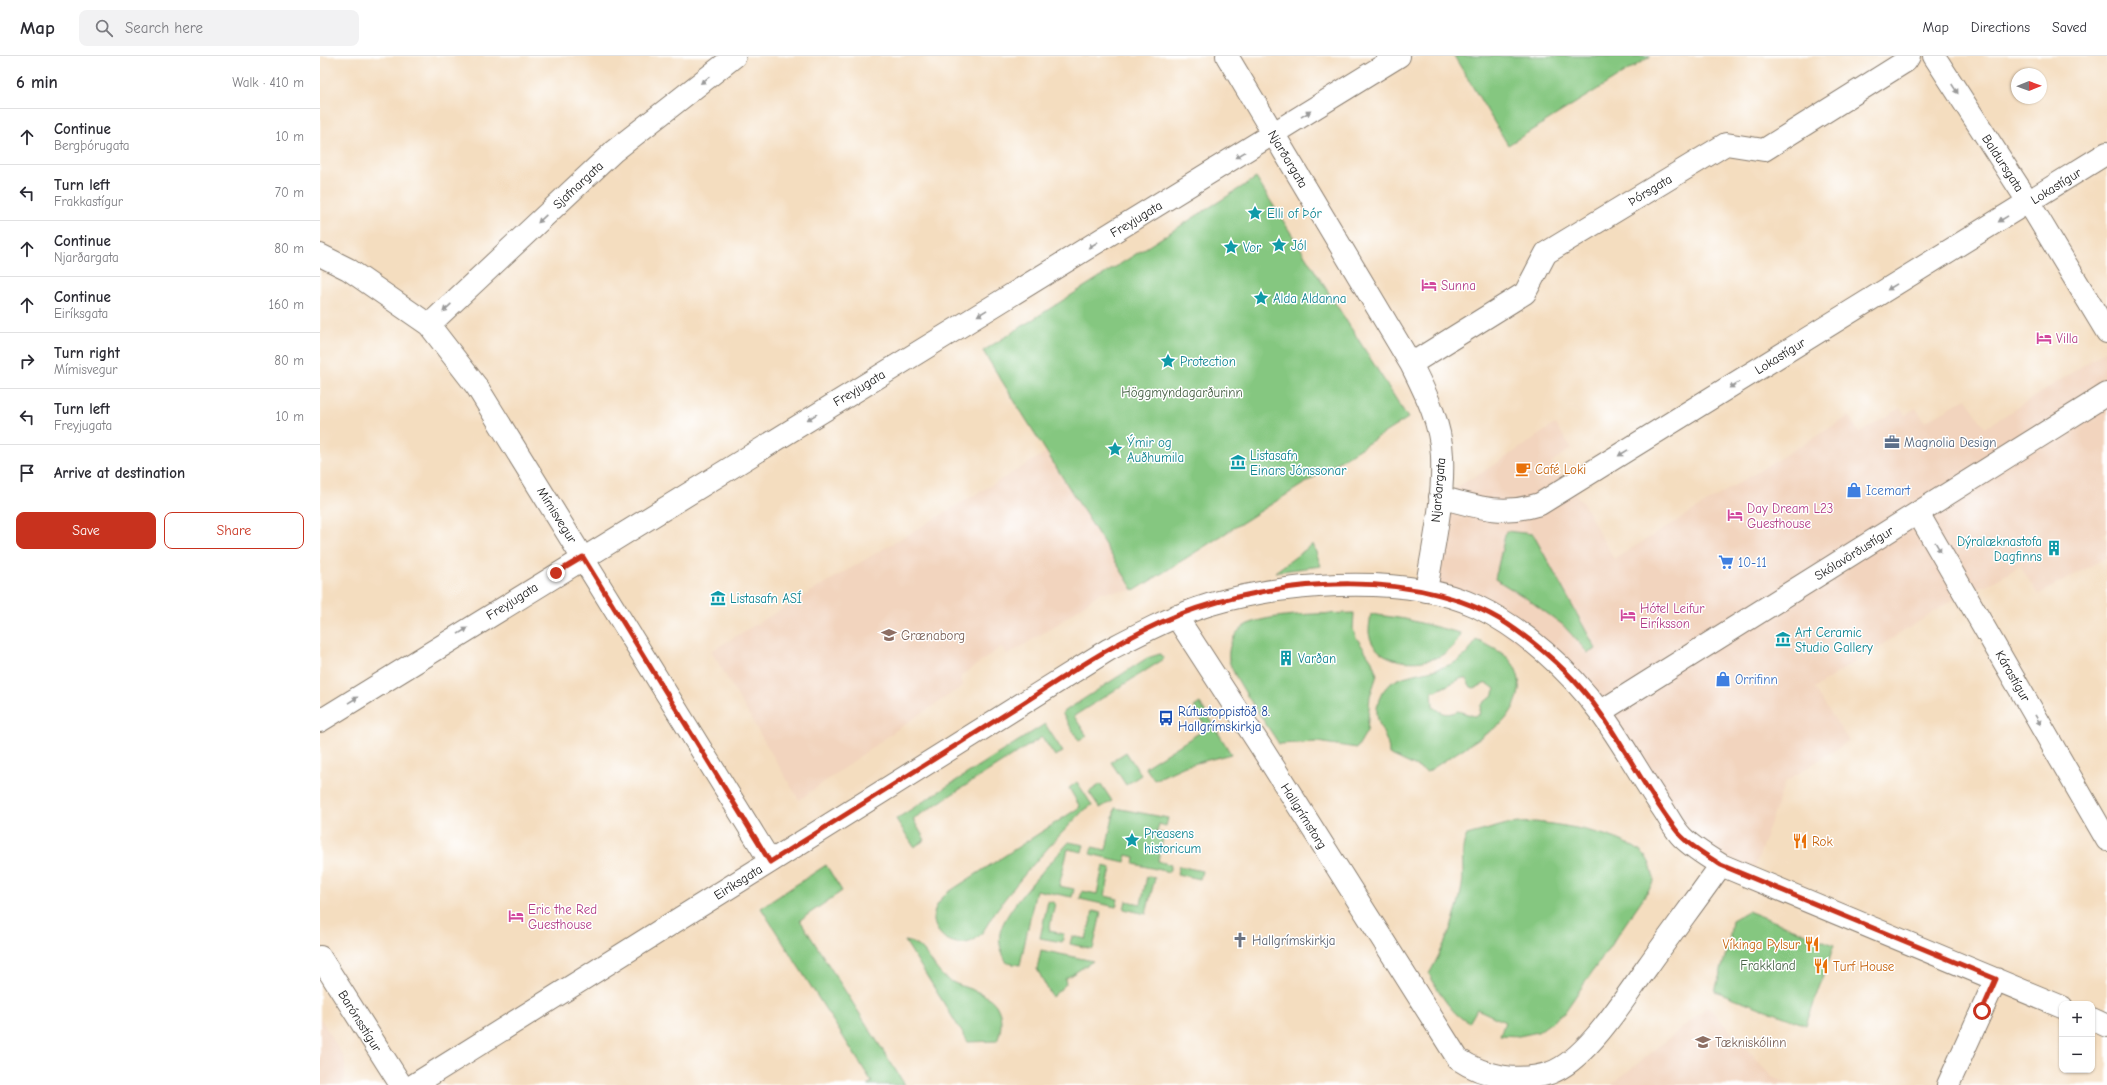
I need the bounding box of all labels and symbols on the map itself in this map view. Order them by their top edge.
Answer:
north arrow [2011,68,2047,104]
one-way arrow [699,76,710,84]
one-way arrow [1951,84,1959,94]
one-way arrow [1301,110,1311,118]
street label: Njarðargata [1265,127,1311,191]
street label: Baldursgata [1979,132,2027,194]
one-way arrow [1235,151,1245,159]
street label: Sjafnargata [550,158,606,212]
street label: Lokastígur [2028,164,2085,207]
street label: Þórsgata [1626,171,1674,209]
street label: Freyjugata [1107,198,1165,240]
place icon: Elli of Þór [1246,204,1264,222]
place label: Elli of Þór [1267,206,1323,221]
one-way arrow [537,214,547,224]
one-way arrow [1998,215,2008,223]
place icon: Jól [1270,236,1288,254]
place icon: Vor [1222,238,1240,256]
place label: Jól [1291,238,1307,253]
place label: Vor [1243,240,1262,255]
one-way arrow [1087,241,1099,248]
hotel icon: Sunna [1420,276,1438,294]
place label: Sunna [1441,278,1476,293]
one-way arrow [1887,283,1897,291]
place icon: Alda Aldanna [1252,289,1270,307]
place label: Alda Aldanna [1273,291,1346,306]
one-way arrow [442,303,452,313]
one-way arrow [976,309,988,316]
hotel icon: Villa [2035,329,2053,347]
place label: Villa [2056,331,2078,346]
street label: Lokastígur [1752,334,1809,377]
place icon: Protection [1159,352,1177,370]
place label: Protection [1180,354,1236,369]
street label: Freyjugata [830,367,888,409]
one-way arrow [1728,381,1740,388]
park label: Höggmyndagarðurinn [1121,385,1243,400]
one-way arrow [807,413,817,421]
office icon: Magnolia Design [1883,433,1901,451]
place label: Ýmir og Auðhumila [1127,434,1184,465]
place label: Magnolia Design [1904,435,1997,450]
place icon: Ýmir og Auðhumila [1106,440,1124,458]
place label: Listasafn Einars Jónssonar [1250,448,1347,478]
one-way arrow [1618,449,1628,457]
museum icon: Listasafn Einars Jónssonar [1229,453,1247,471]
street label: Njarðargata [1428,457,1448,523]
cafe icon: Café Loki [1514,460,1532,478]
place label: Café Loki [1535,462,1586,477]
shop icon: Icemart [1845,481,1863,499]
place label: Icemart [1866,483,1911,498]
street label: Mímisvegur [534,484,581,547]
place label: Day Dream L23 Guesthouse [1747,501,1833,531]
hotel icon: Day Dream L23 Guesthouse [1726,506,1744,524]
street label: Skólavörðustígur [1812,522,1897,583]
place label: Dýralæknastofa Dagfinns [1957,534,2042,564]
building icon: Dýralæknastofa Dagfinns [2045,539,2063,557]
one-way arrow [1934,541,1941,552]
supermarket icon: 10-11 [1717,553,1735,571]
place label: 10-11 [1738,555,1767,570]
route end [547,564,565,582]
street label: Freyjugata [483,579,541,623]
museum icon: Listasafn ASÍ [709,589,727,607]
place label: Listasafn ASÍ [730,590,802,606]
place label: Hótel Leifur Eiríksson [1640,601,1705,631]
hotel icon: Hótel Leifur Eiríksson [1619,606,1637,624]
place label: Art Ceramic Studio Gallery [1795,625,1873,655]
school or university icon: Grænaborg [880,626,898,644]
one-way arrow [458,628,469,635]
place label: Grænaborg [901,628,965,643]
museum icon: Art Ceramic Studio Gallery [1774,630,1792,648]
street label: Kárastígur [1992,648,2034,705]
building icon: Varðan [1277,649,1295,667]
place label: Varðan [1298,651,1336,666]
shop icon: Orrifinn [1714,670,1732,688]
place label: Orrifinn [1735,672,1778,687]
one-way arrow [348,696,358,704]
place label: Rútustoppistöð 8. Hallgrímskirkja [1178,704,1270,734]
bus stop icon: Rútustoppistöð 8. Hallgrímskirkja [1157,709,1175,727]
one-way arrow [2034,714,2041,726]
street label: Hallgrímstorg [1278,780,1330,852]
place label: Preasens historicum [1144,826,1201,856]
place icon: Preasens historicum [1123,831,1141,849]
restaurant icon: Rok [1791,832,1809,850]
place label: Rok [1812,834,1833,849]
street label: Eiríksgata [711,861,765,903]
place label: Eric the Red Guesthouse [528,902,597,932]
hotel icon: Eric the Red Guesthouse [507,907,525,925]
church icon: Hallgrímskirkja [1231,931,1249,949]
place label: Hallgrímskirkja [1252,933,1335,948]
restaurant icon: Víkinga Pylsur [1803,935,1821,953]
place label: Víkinga Pylsur [1723,937,1801,952]
restaurant icon: Turf House [1812,957,1830,975]
park label: Frakkland [1740,958,1796,973]
place label: Turf House [1833,959,1895,974]
street label: Barónsstígur [335,987,385,1055]
route start [1973,1002,1991,1020]
school or university icon: Tækniskólinn [1694,1033,1712,1051]
place label: Tækniskólinn [1715,1035,1786,1050]

